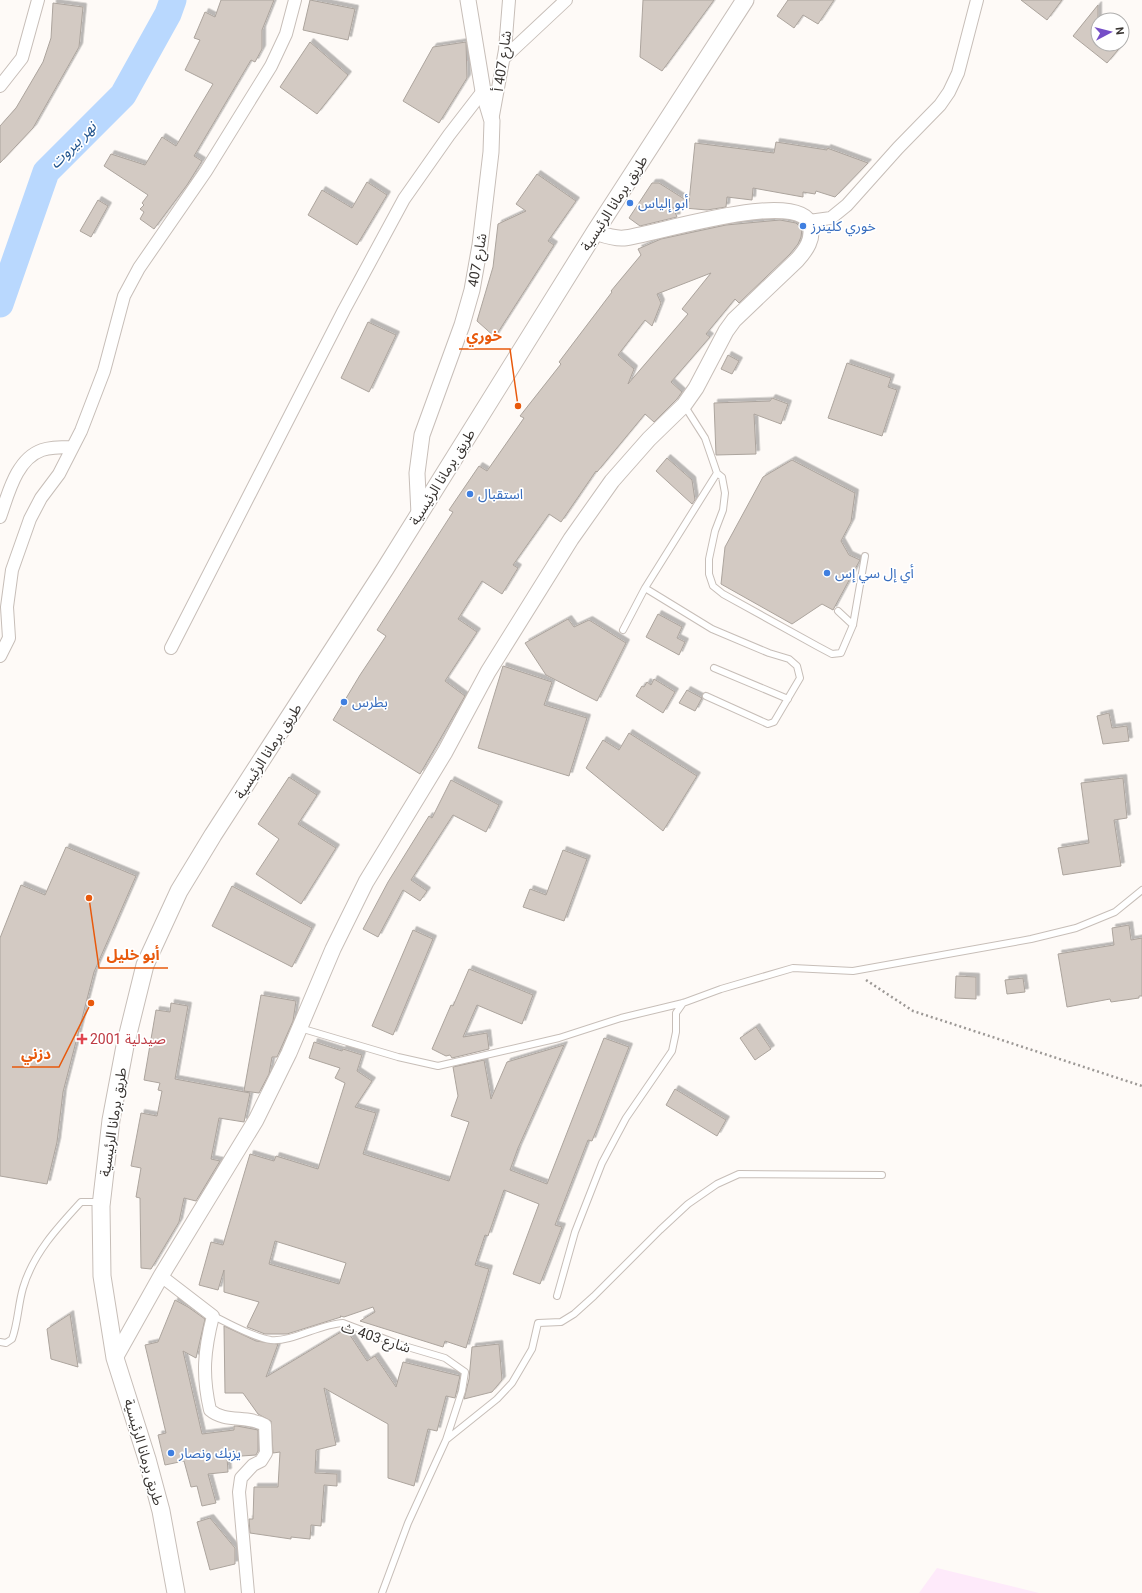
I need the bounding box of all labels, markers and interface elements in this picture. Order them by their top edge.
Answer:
north arrow [1090,12,1130,52]
text: N [1113,26,1126,36]
street label: شارع 407 أ [489,29,517,93]
water label: نهر بيروت [46,117,101,172]
street label: طريق برمانا الرئيسية [577,152,652,255]
place label: أبو إلياس [638,194,689,213]
marker: أبو إلياس [625,198,635,208]
place label: خوري كلينرز [810,218,876,237]
marker: خوري كلينرز [798,221,808,231]
street label: شارع 407 [464,232,493,289]
callout: خوري [459,322,510,349]
text: خوري [466,327,502,347]
street label: طريق برمانا الرئيسية [406,426,480,529]
place label: استقبال [478,486,523,503]
marker: استقبال [465,489,475,499]
place label: أي إل سي إس [835,564,914,584]
marker: أي إل سي إس [822,568,832,578]
place label: بطرس [352,694,388,711]
marker: بطرس [339,697,349,707]
street label: طريق برمانا الرئيسية [231,700,306,803]
callout: أبو خليل [99,941,168,968]
text: أبو خليل [106,945,160,964]
place label: صيدلية 2001 [90,1031,166,1047]
marker: صيدلية 2001 [77,1034,87,1044]
callout: دزني [12,1040,59,1067]
text: دزني [21,1045,51,1065]
street label: طريق برمانا الرئيسية [96,1066,131,1178]
street label: شارع 403 ث [338,1318,413,1359]
street label: طريق برمانا الرئيسية [119,1397,167,1508]
place label: يزبك ونصار [178,1445,241,1462]
marker: يزبك ونصار [166,1448,176,1458]

